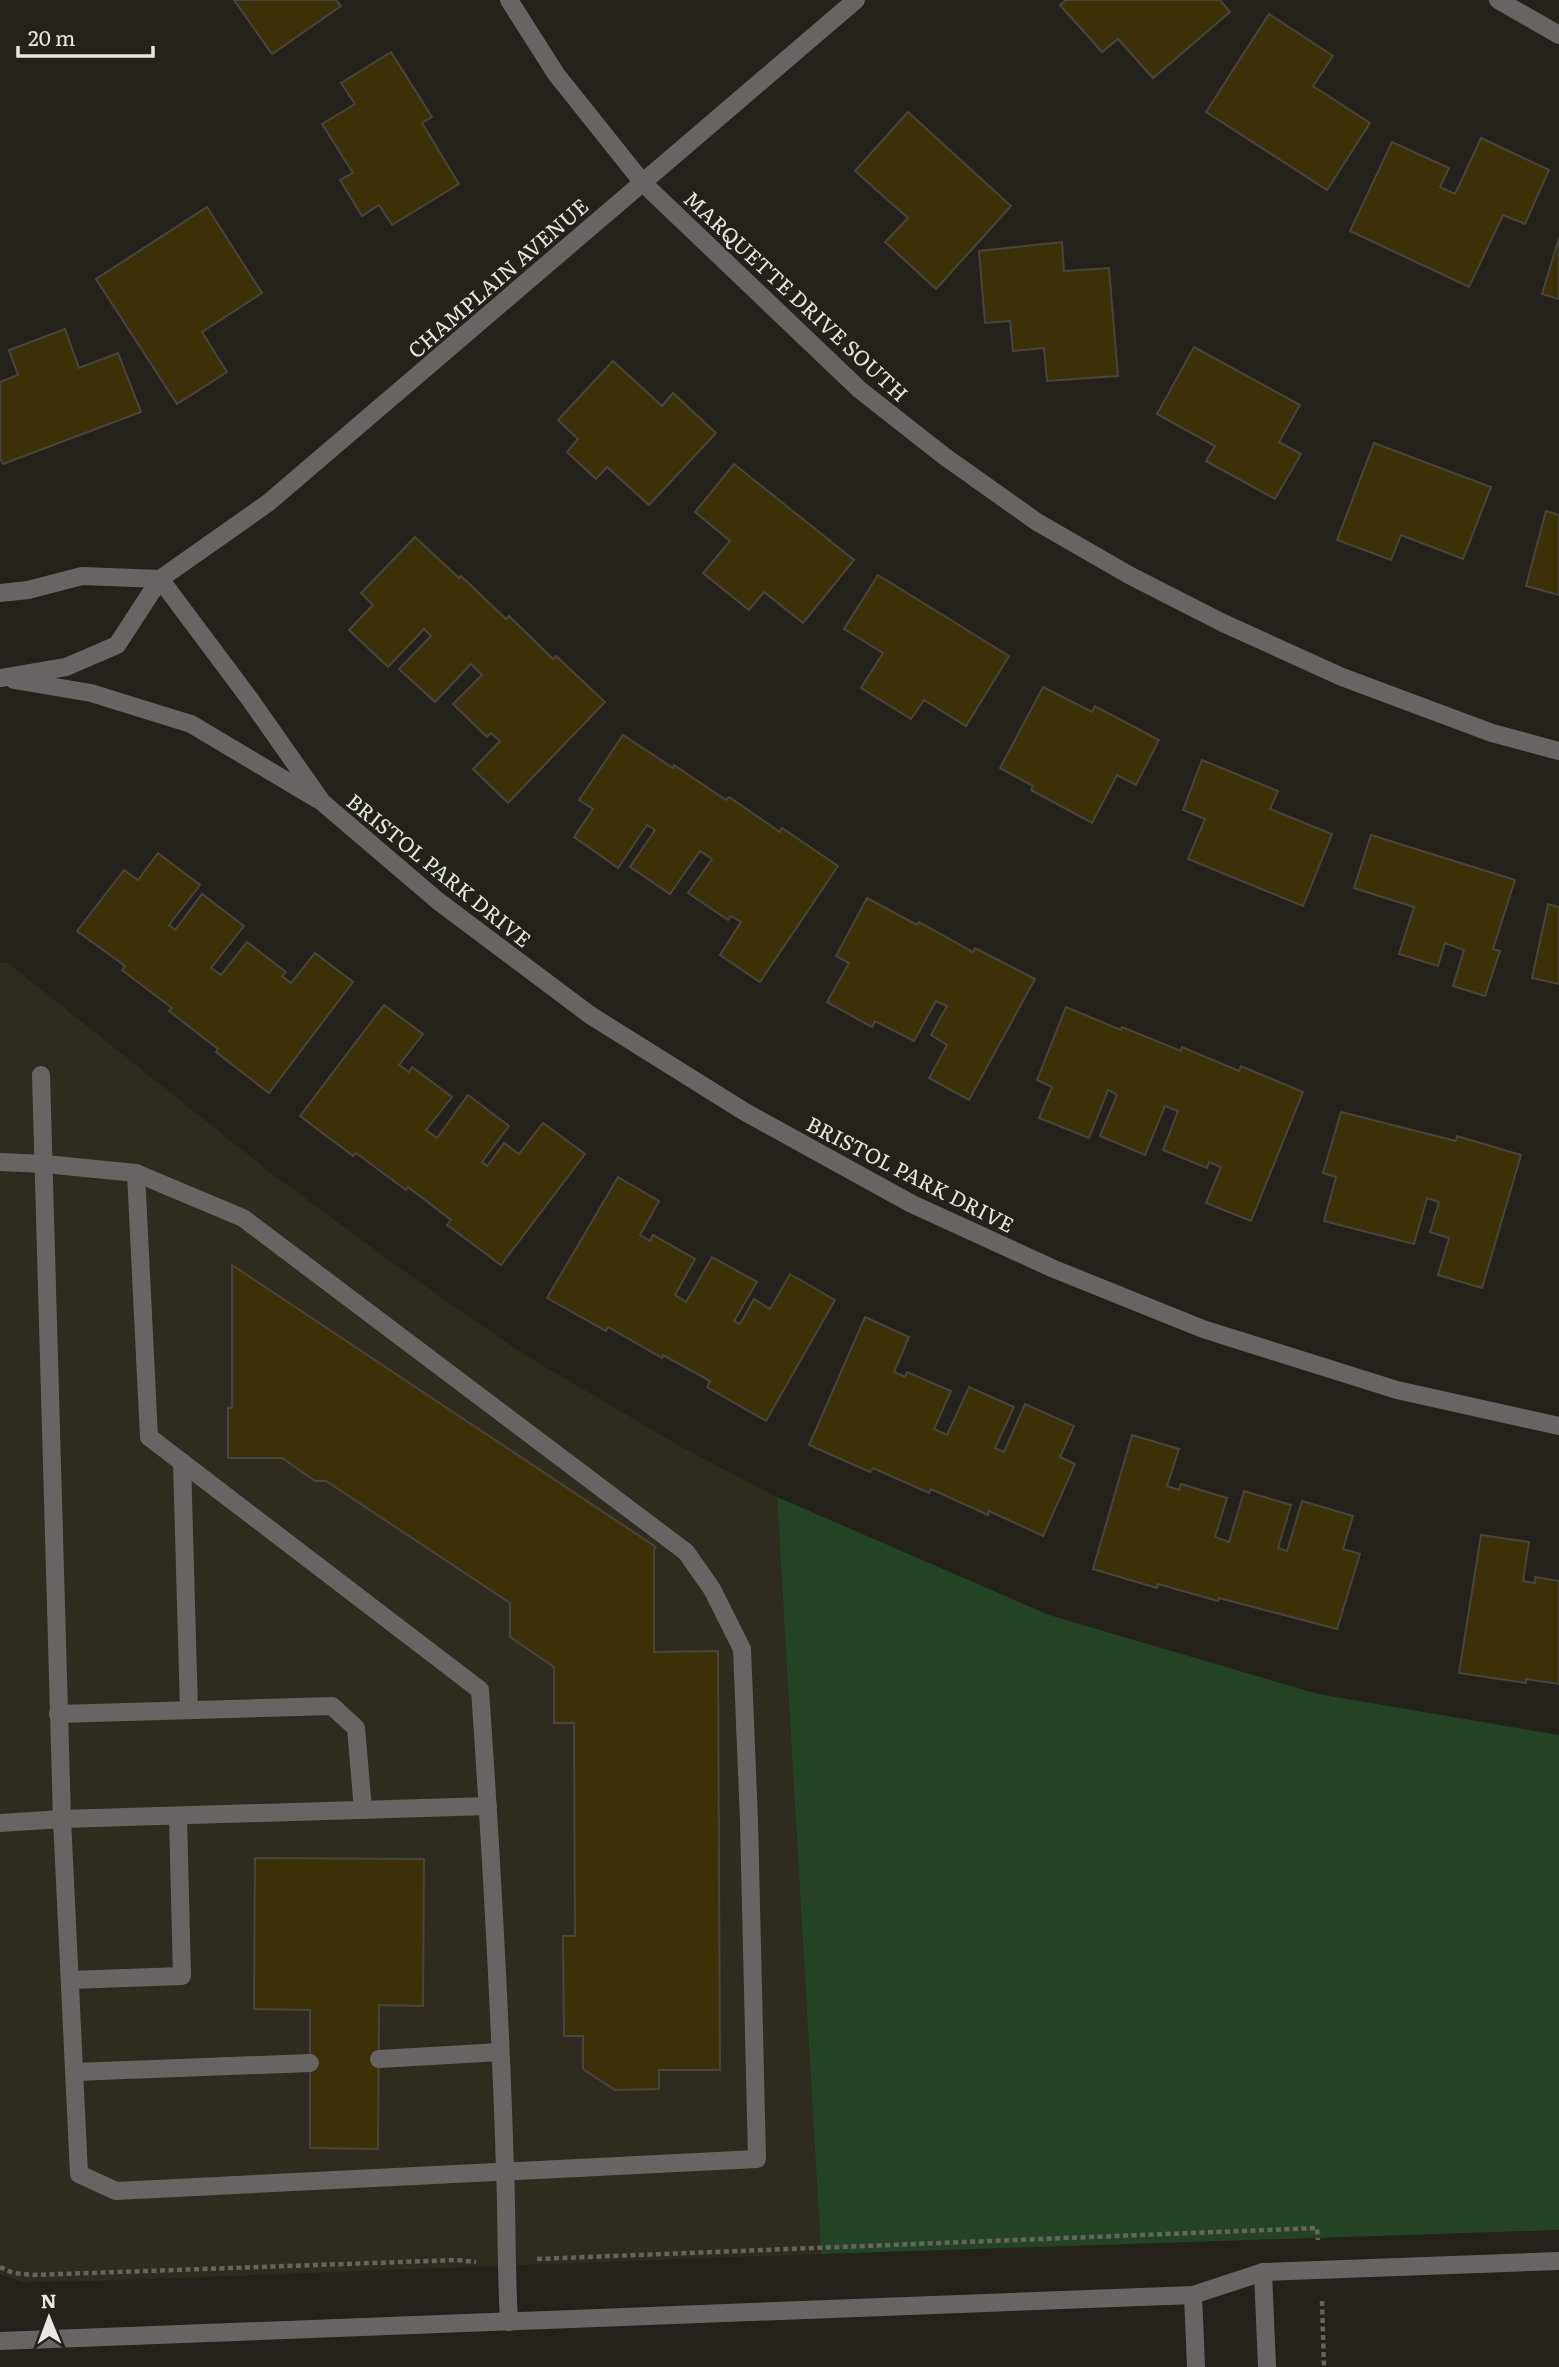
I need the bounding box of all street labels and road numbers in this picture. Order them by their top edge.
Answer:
street label: MARQUETTE DRIVE SOUTH [678,182,916,408]
street label: CHAMPLAIN AVENUE [400,190,594,364]
street label: BRISTOL PARK DRIVE [341,785,539,953]
street label: BRISTOL PARK DRIVE [802,1107,1020,1239]

